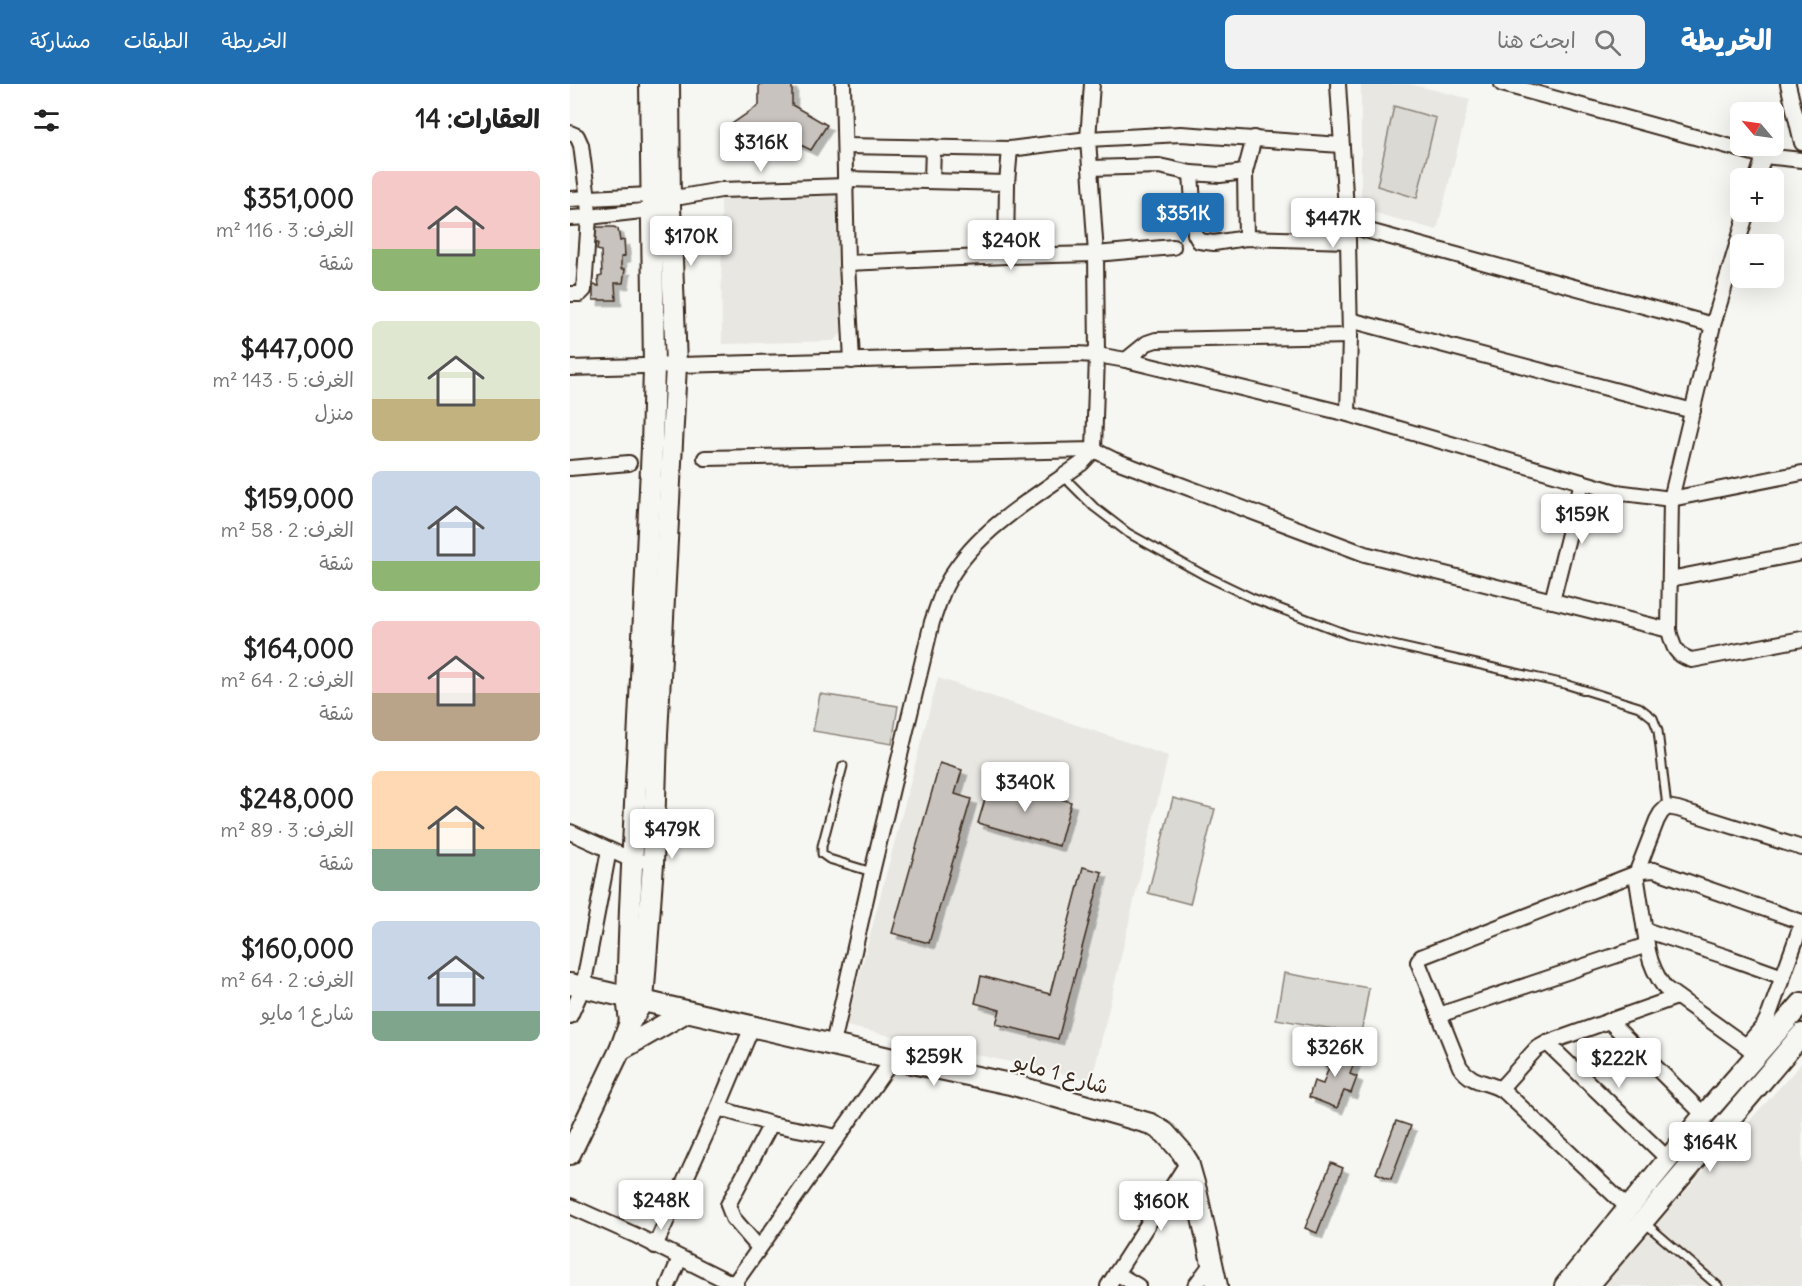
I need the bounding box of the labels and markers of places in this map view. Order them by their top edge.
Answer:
pin: $316K [719,122,803,173]
pin: $351K [1141,193,1225,244]
pin: $447K [1291,198,1375,249]
pin: $170K [649,216,733,267]
pin: $240K [969,220,1053,271]
pin: $159K [1540,494,1624,545]
pin: $340K [983,762,1067,813]
pin: $479K [630,809,714,860]
pin: $326K [1293,1027,1377,1078]
pin: $259K [892,1036,976,1087]
pin: $222K [1577,1038,1661,1089]
pin: $164K [1668,1122,1752,1173]
pin: $248K [619,1180,703,1231]
pin: $160K [1119,1181,1203,1232]

